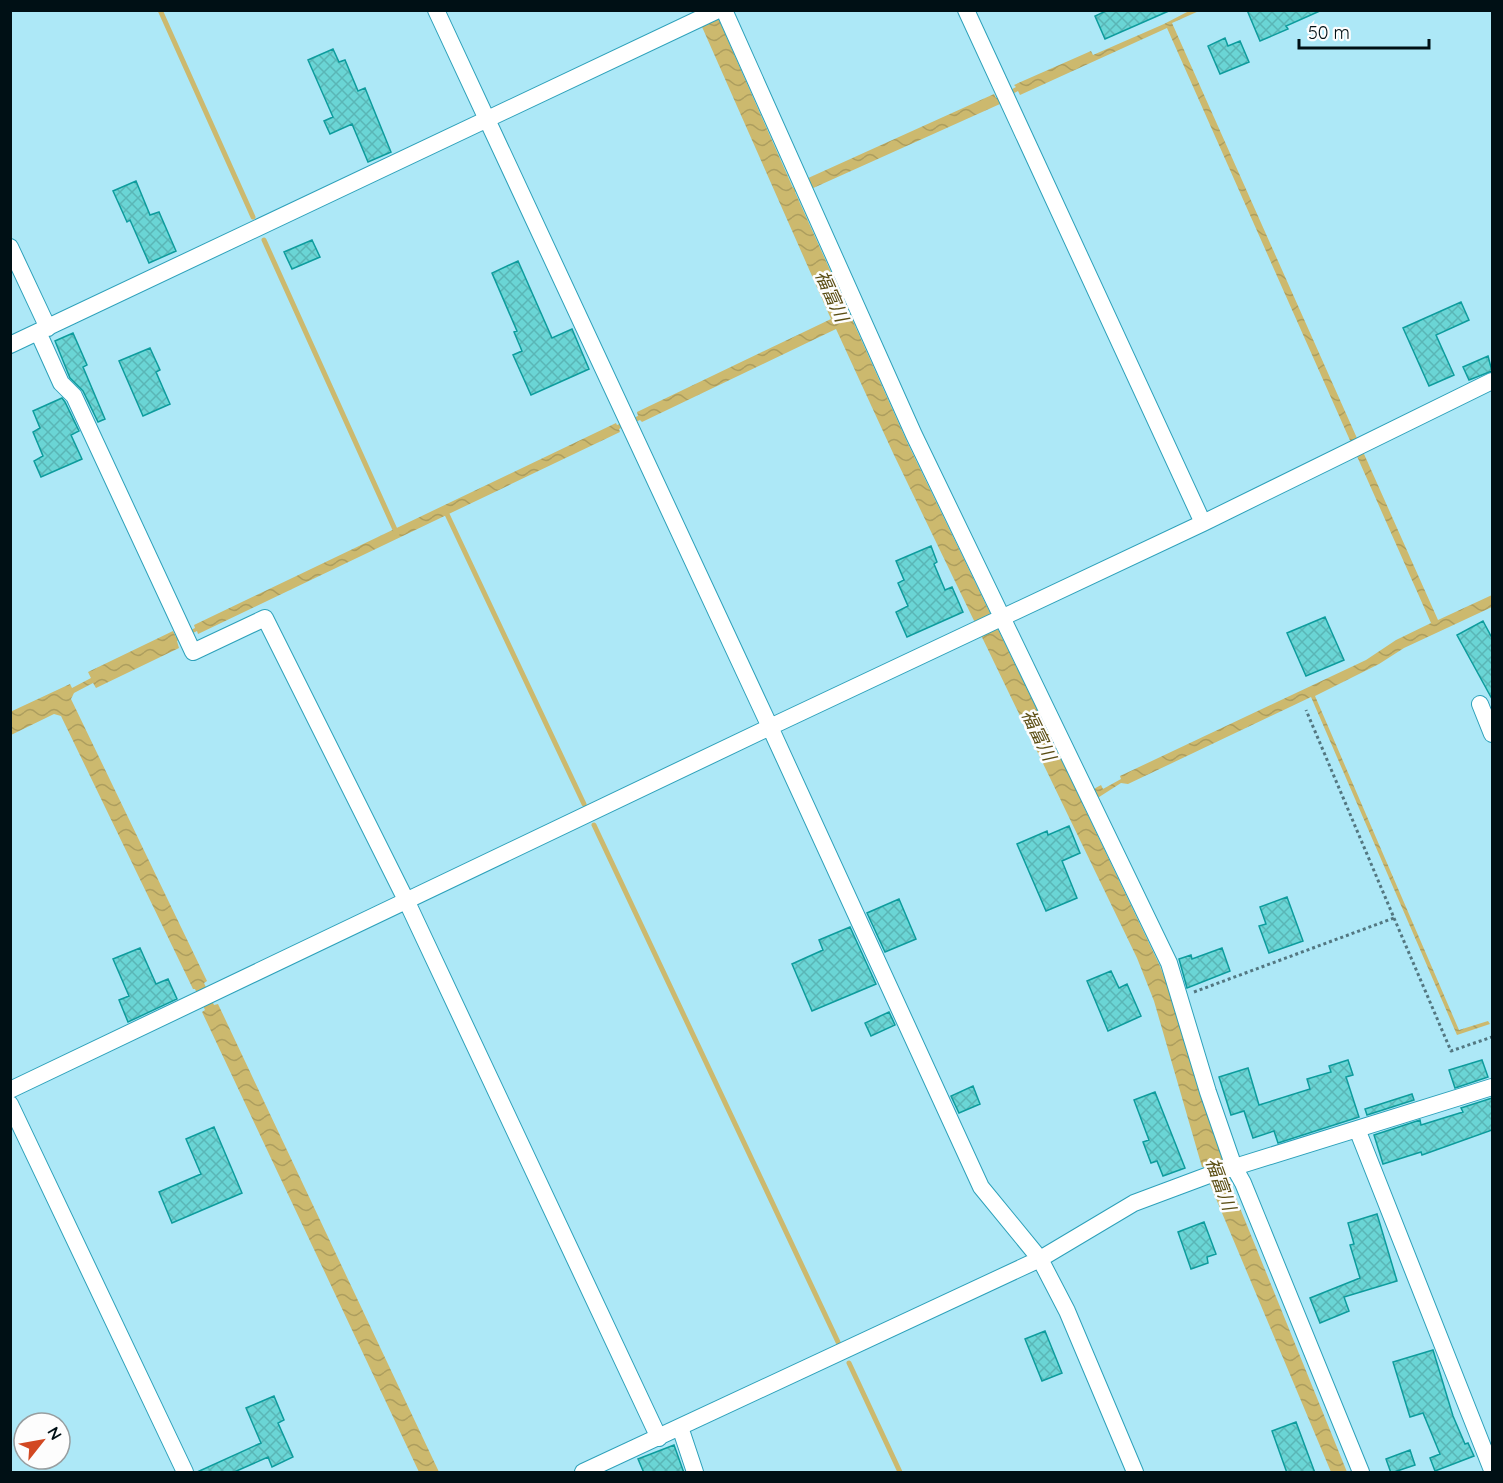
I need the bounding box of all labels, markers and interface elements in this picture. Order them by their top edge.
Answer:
scale bar [1299,12,1430,50]
text: 50 m [1308,21,1350,44]
water label: 福富川 [811,267,854,327]
water label: 福富川 [1017,706,1062,766]
water label: 福富川 [1201,1155,1242,1215]
north arrow [12,1411,72,1471]
text: N [43,1423,66,1443]

